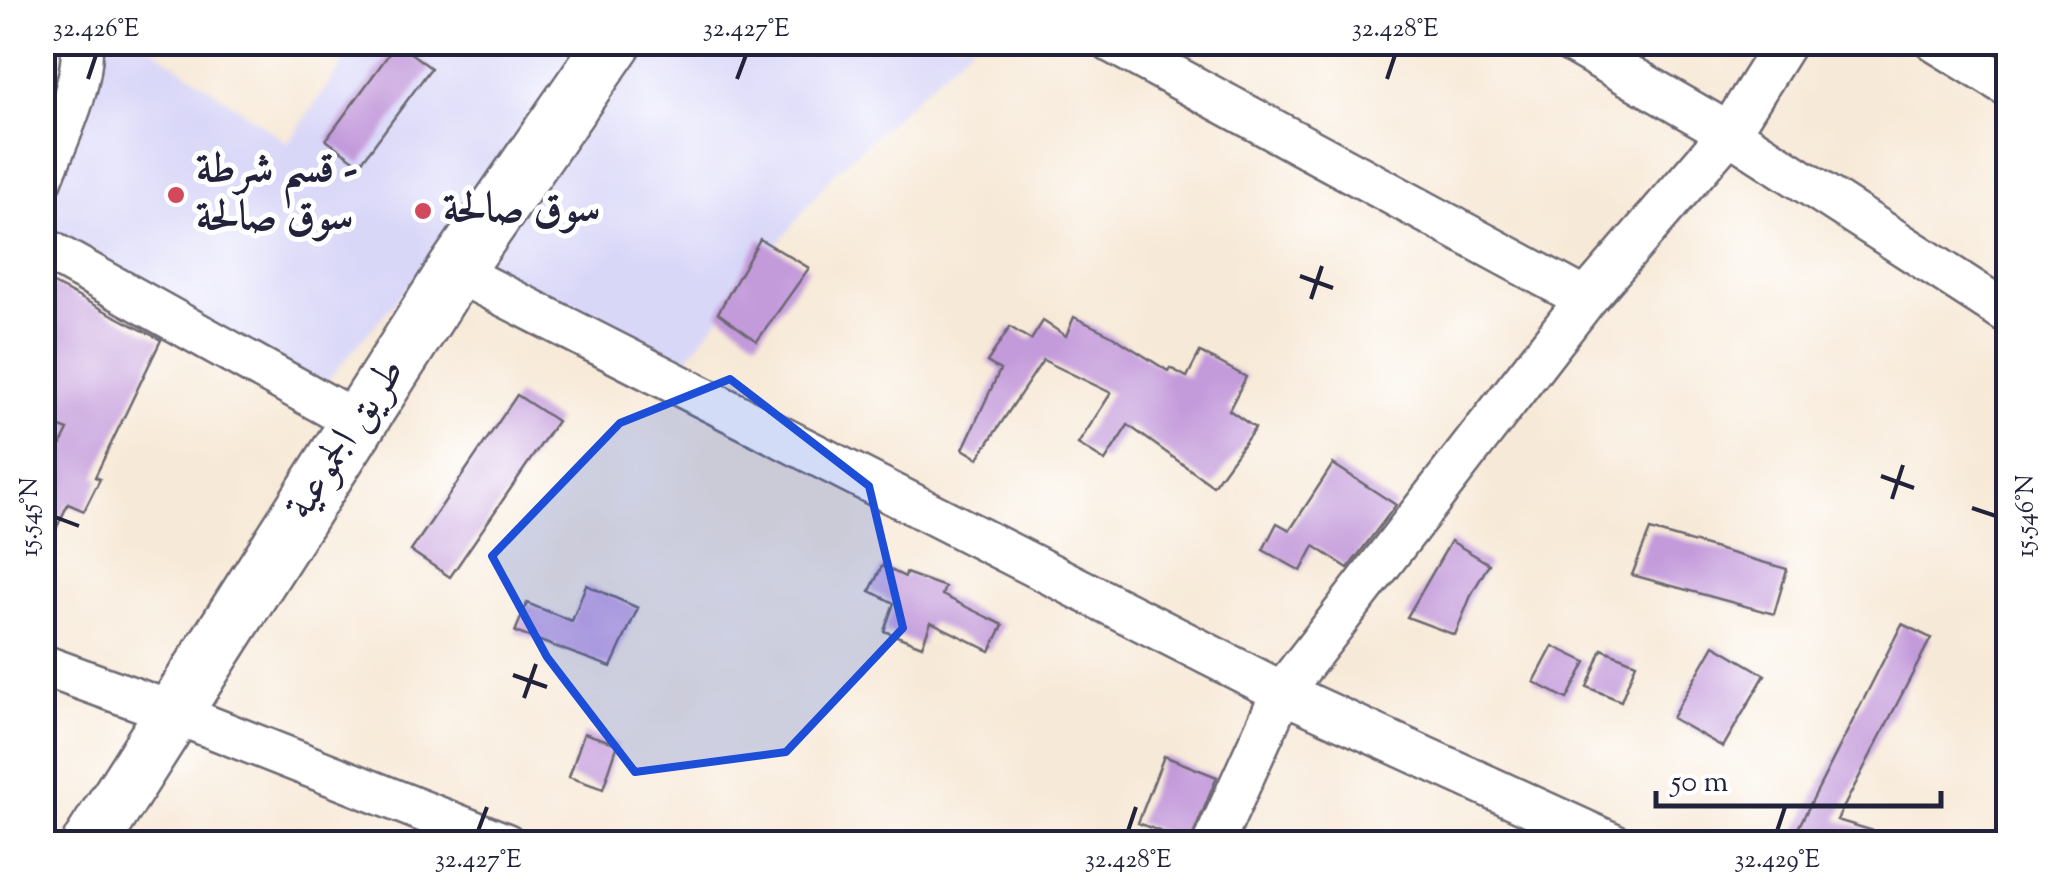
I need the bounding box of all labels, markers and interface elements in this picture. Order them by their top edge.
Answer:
text: 32.426°E [53,12,139,48]
text: 32.427°E [703,12,789,48]
text: 32.428°E [1352,12,1438,48]
place label: قسم شرطة - سوق صالحة [196,141,358,249]
place label: سوق صالحة [443,181,601,241]
marker: قسم شرطة - سوق صالحة [165,184,187,206]
marker: سوق صالحة [412,200,434,222]
street label: طريق الجموعية [272,347,422,533]
text: 15.546°N [2009,474,2045,558]
text: 15.545°N [13,477,49,557]
scale bar [1656,746,1941,808]
text: 50 m [1669,762,1729,805]
text: 32.427°E [435,843,521,879]
text: 32.428°E [1085,843,1171,879]
text: 32.429°E [1734,843,1820,879]

